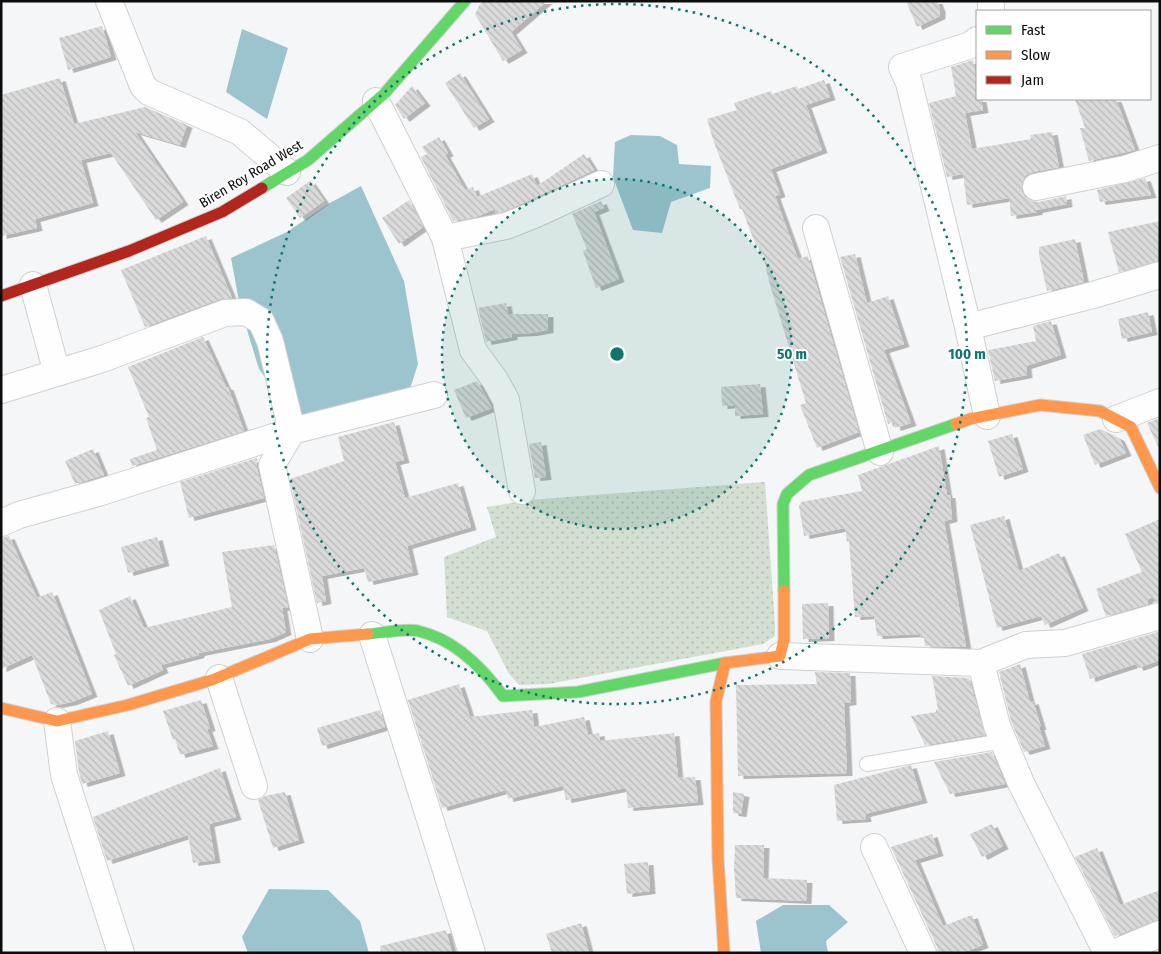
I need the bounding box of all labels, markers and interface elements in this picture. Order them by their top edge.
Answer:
legend [976,10,1151,100]
text: Fast [1021,21,1045,39]
text: Slow [1021,46,1050,64]
text: Jam [1021,71,1044,89]
street label: Biren Roy Road West [196,136,306,212]
centre of rings [608,345,626,363]
text: 50 m [777,345,807,363]
text: 100 m [948,345,986,363]

